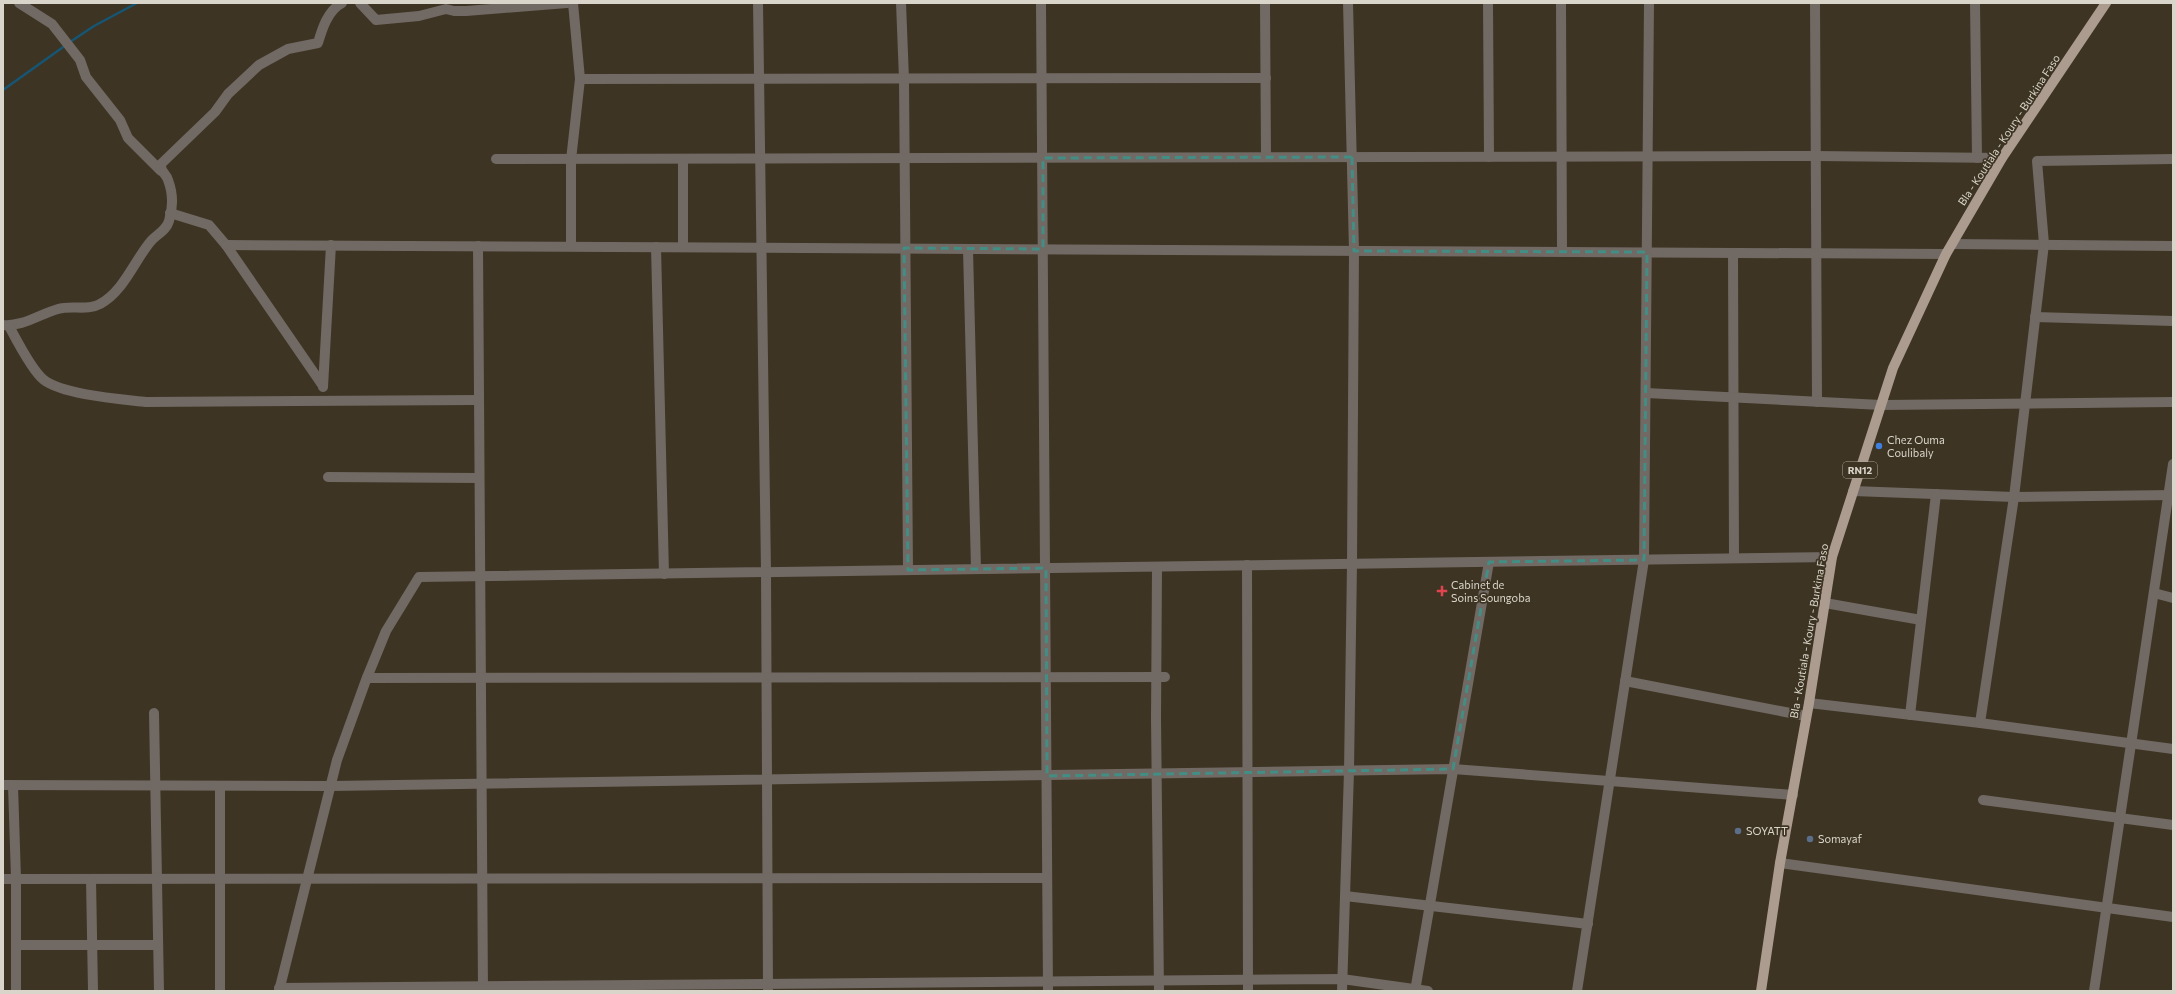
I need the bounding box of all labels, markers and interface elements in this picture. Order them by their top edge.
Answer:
street label: Bla - Koutiala - Koury - Burkina Faso [1955,51,2063,208]
place label: Chez Ouma Coulibaly [1887,433,1945,459]
marker: Chez Ouma Coulibaly [1874,441,1884,451]
road number: RN12 [1843,462,1877,478]
street label: Bla - Koutiala - Koury - Burkina Faso [1787,542,1830,719]
place label: Cabinet de Soins Soungoba [1451,578,1530,604]
marker: Cabinet de Soins Soungoba [1436,585,1448,597]
place label: SOYATT [1746,824,1788,837]
marker: SOYATT [1733,826,1743,836]
place label: Somayaf [1818,832,1863,845]
marker: Somayaf [1805,834,1815,844]

